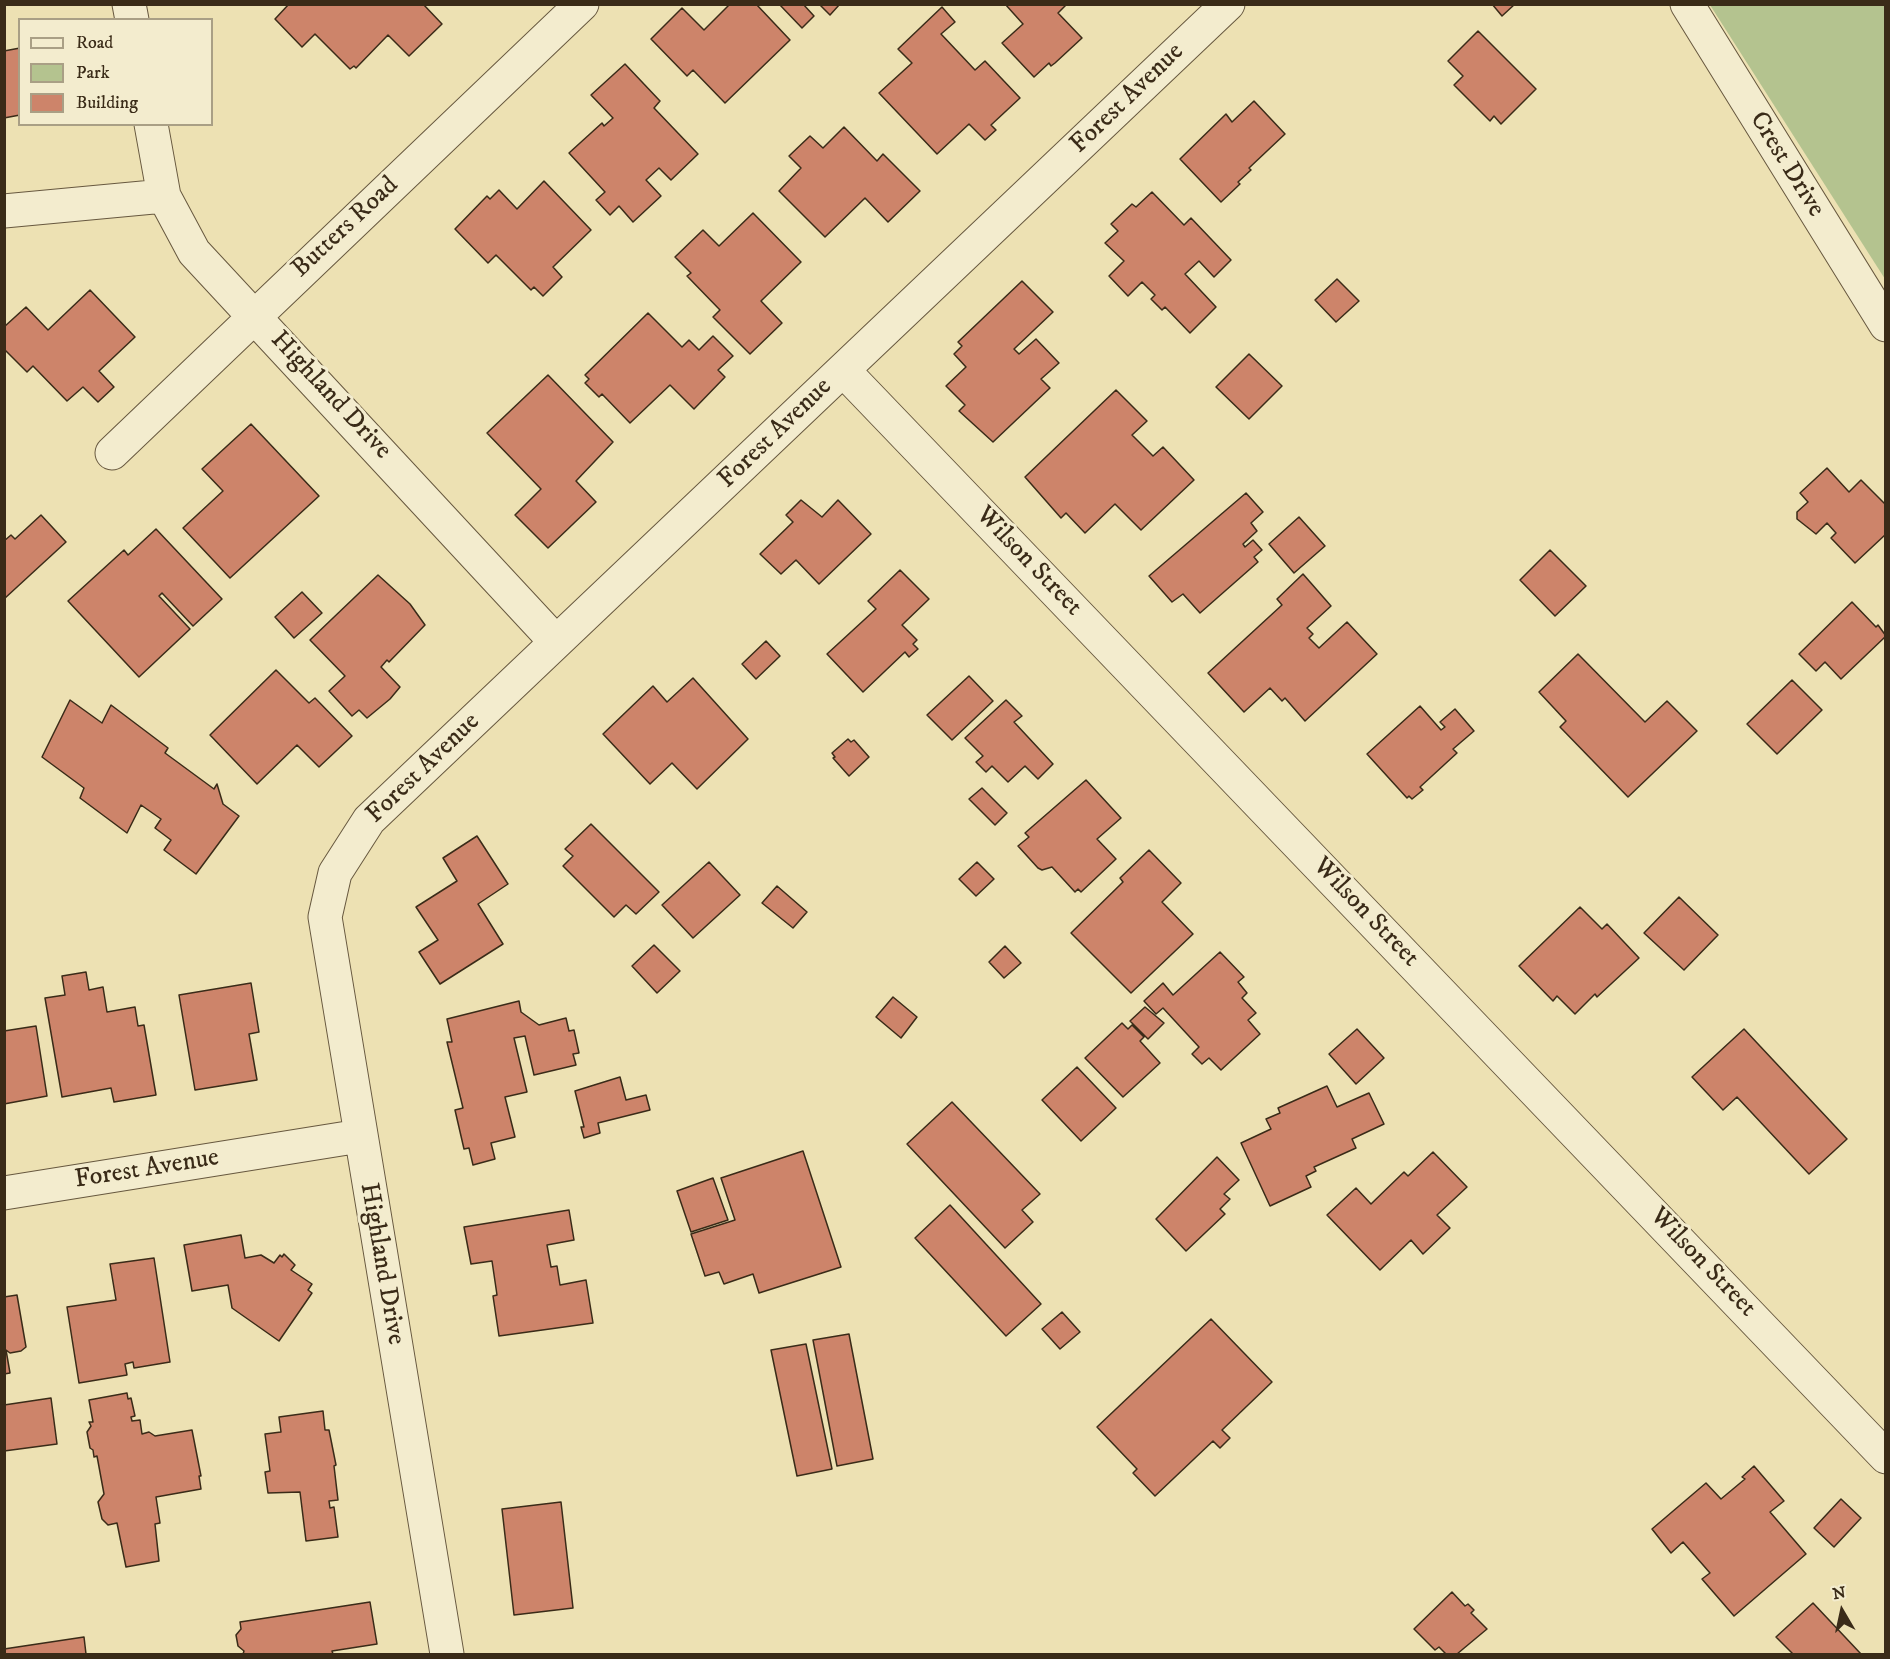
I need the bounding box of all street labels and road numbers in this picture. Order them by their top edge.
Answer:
street label: Forest Avenue [1065,37,1191,161]
street label: Crest Drive [1741,107,1831,223]
street label: Butters Road [286,171,406,285]
street label: Highland Drive [263,326,397,466]
street label: Forest Avenue [713,372,839,496]
street label: Wilson Street [968,501,1088,623]
street label: Forest Avenue [361,707,487,831]
street label: Wilson Street [1305,852,1425,974]
street label: Forest Avenue [73,1143,221,1197]
street label: Highland Drive [351,1181,411,1347]
street label: Wilson Street [1642,1202,1762,1324]

